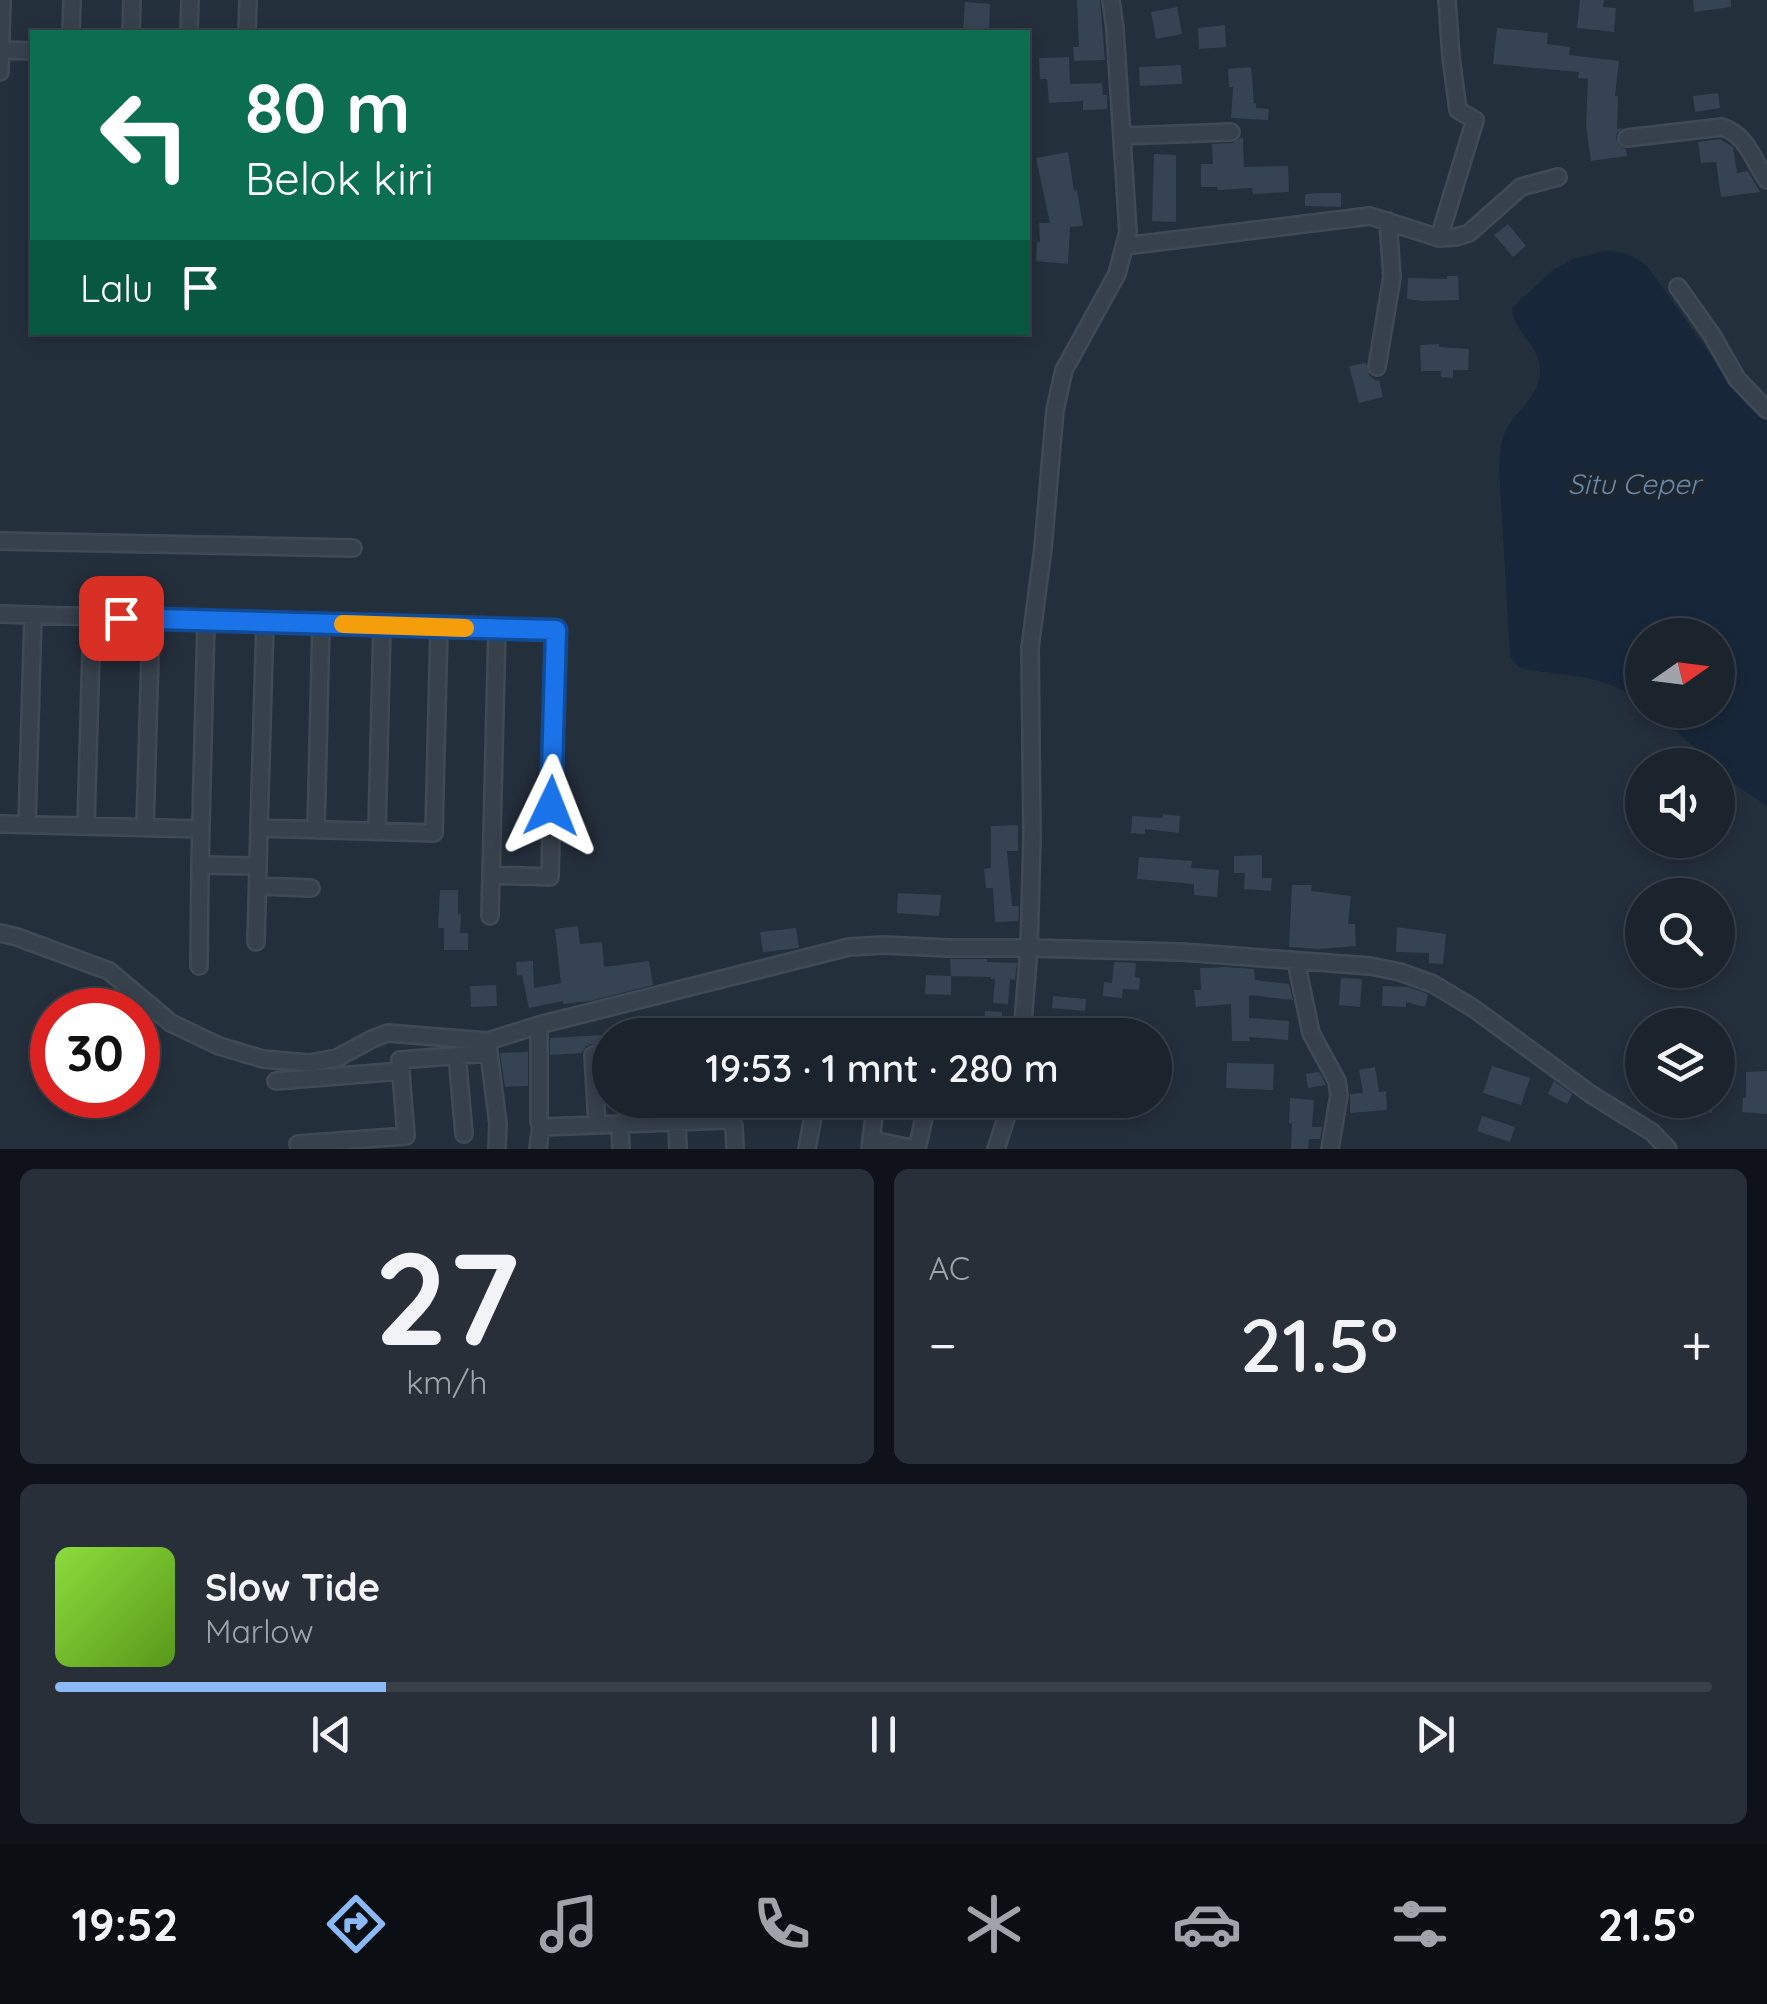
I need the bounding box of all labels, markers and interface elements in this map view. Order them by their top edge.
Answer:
text: 80 m [245,63,410,151]
icon: left [80,70,210,200]
text: Belok kiri [245,150,434,206]
icon: arrive [173,260,228,315]
text: Lalu [80,264,153,312]
water label: Situ Ceper [1568,466,1703,501]
pin [79,576,164,661]
icon: arrive [94,591,149,646]
north arrow [1625,618,1735,728]
map controls [1625,618,1735,1118]
button: sound [1625,748,1735,858]
position arrow [499,754,603,858]
button: search [1625,878,1735,988]
speed limit sign: 30 [30,988,160,1118]
button: layers [1625,1008,1735,1118]
text: 19:53 · 1 mnt · 280 m [705,1044,1059,1092]
text: 27 [374,1215,519,1378]
text: AC [929,1248,970,1288]
text: 21.5° [1240,1297,1398,1391]
text: − [929,1310,957,1379]
text: + [1681,1310,1712,1379]
text: km/h [406,1362,487,1402]
text: Slow Tide [205,1563,380,1611]
text: Marlow [205,1611,314,1651]
icon: previous [304,1707,359,1762]
icon: pause [856,1707,911,1762]
icon: next [1408,1707,1463,1762]
icon: directions [321,1889,391,1959]
icon: music [534,1889,604,1959]
icon: phone [747,1889,817,1959]
icon: climate [959,1889,1029,1959]
icon: car [1172,1889,1242,1959]
icon: filters [1385,1889,1455,1959]
text: 19:52 [71,1896,178,1952]
text: 21.5° [1598,1896,1696,1952]

